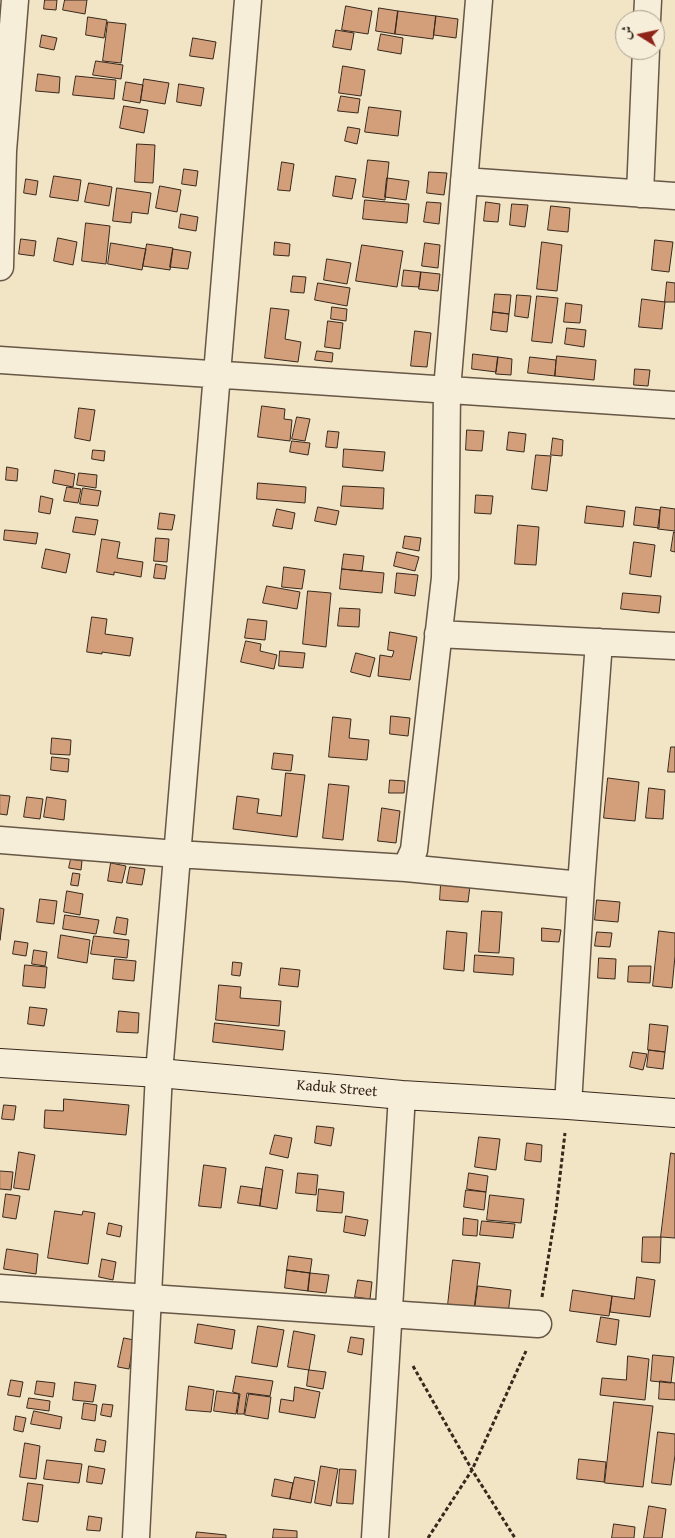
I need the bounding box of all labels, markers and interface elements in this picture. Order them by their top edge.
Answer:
north arrow [615,10,665,60]
text: ش [615,24,637,41]
street label: Kaduk Street [296,1077,378,1101]

